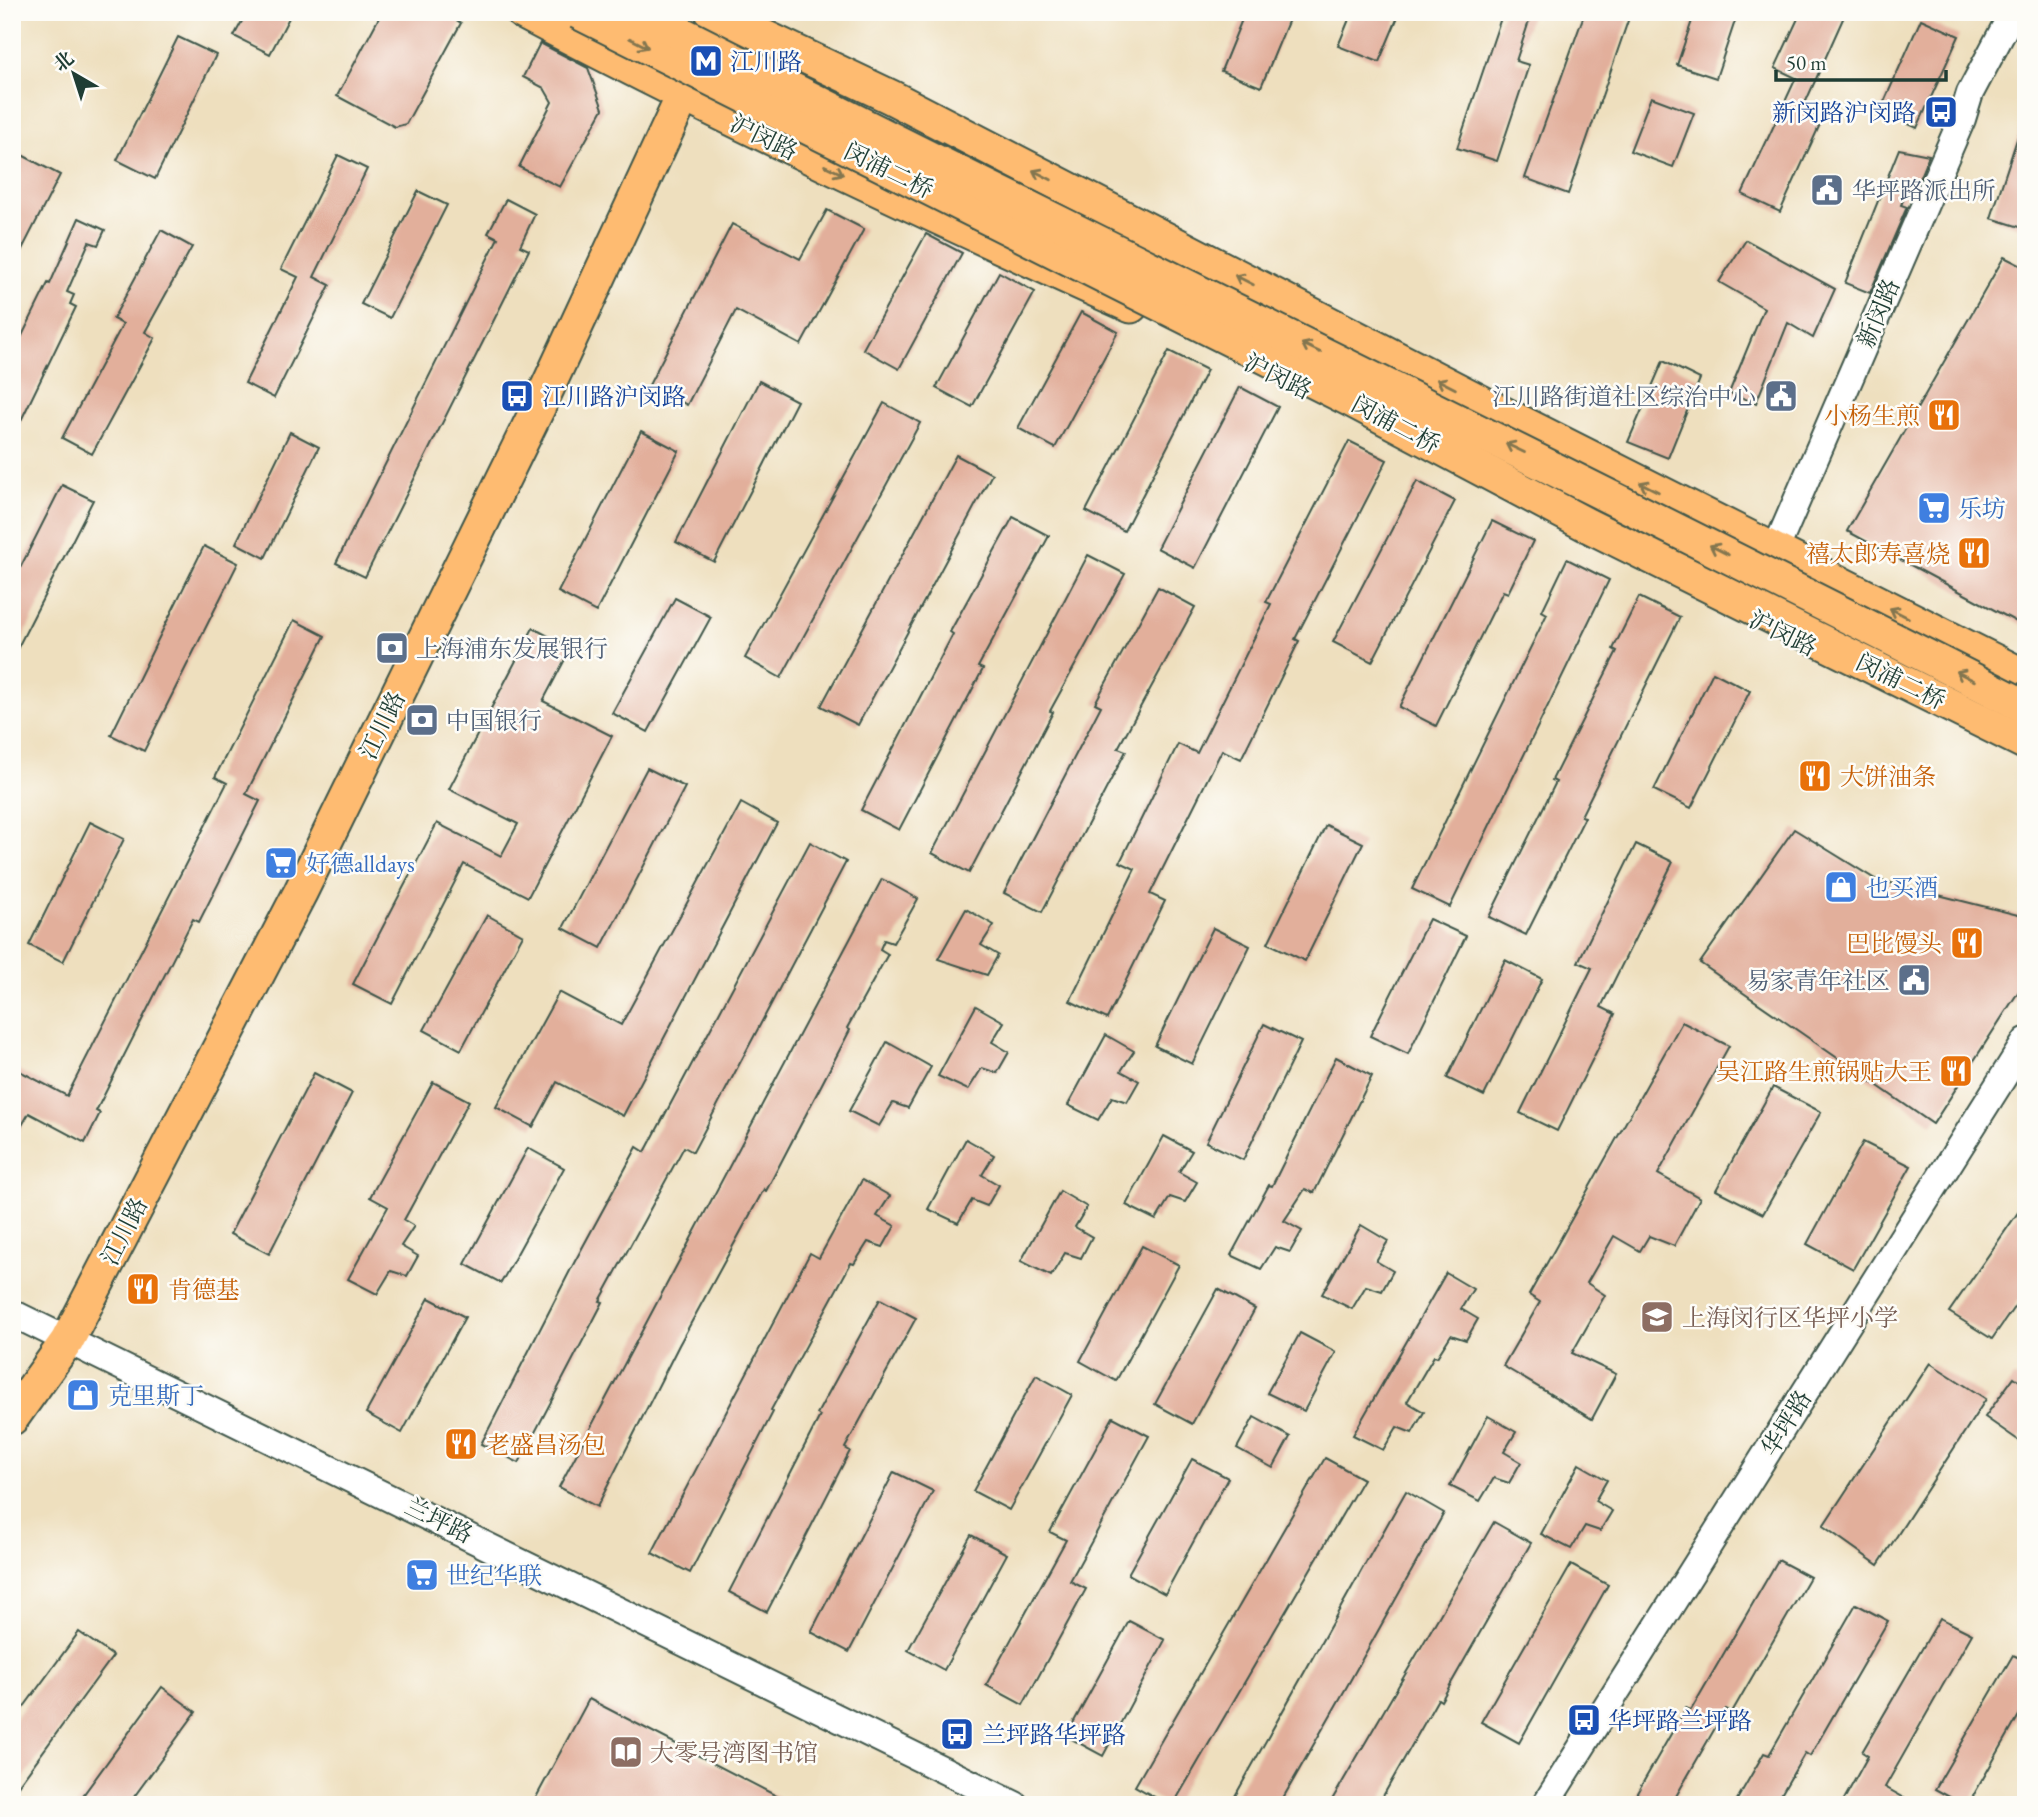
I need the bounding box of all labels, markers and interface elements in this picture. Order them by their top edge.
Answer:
one-way arrow [628,37,649,51]
north arrow [38,38,108,108]
scale bar [1776,38,1945,82]
metro station icon: 江川路 [687,42,725,80]
text: 北 [48,45,79,77]
place label: 江川路 [730,46,802,77]
text: 50 m [1786,49,1827,76]
bus stop icon: 新闵路沪闵路 [1922,93,1960,131]
place label: 新闵路沪闵路 [1772,97,1916,128]
street label: 沪闵路 [725,107,803,167]
street label: 闵浦二桥 [839,135,939,205]
one-way arrow [823,164,844,178]
one-way arrow [1032,168,1052,182]
public building icon: 华坪路派出所 [1808,171,1846,209]
place label: 华坪路派出所 [1852,175,1996,206]
one-way arrow [1234,272,1254,286]
street label: 新闵路 [1850,274,1906,352]
one-way arrow [1301,341,1322,354]
street label: 沪闵路 [1239,346,1317,406]
one-way arrow [1436,376,1457,390]
bus stop icon: 江川路沪闵路 [498,377,536,415]
public building icon: 江川路街道社区综治中心 [1762,377,1800,415]
place label: 江川路沪闵路 [542,381,686,412]
place label: 江川路街道社区综治中心 [1492,381,1756,412]
street label: 闵浦二桥 [1346,388,1446,460]
restaurant icon: 小杨生煎 [1925,396,1963,434]
place label: 小杨生煎 [1824,400,1920,431]
one-way arrow [1505,441,1526,455]
one-way arrow [1639,480,1660,494]
supermarket icon: 乐坊 [1915,489,1953,527]
place label: 乐坊 [1958,493,2006,524]
restaurant icon: 禧太郎寿喜烧 [1955,534,1993,572]
place label: 禧太郎寿喜烧 [1806,538,1950,569]
one-way arrow [1709,542,1730,556]
street label: 沪闵路 [1744,603,1822,663]
one-way arrow [1889,605,1910,619]
bank icon: 上海浦东发展银行 [373,629,411,667]
place label: 上海浦东发展银行 [416,633,608,664]
street label: 闵浦二桥 [1851,646,1951,716]
one-way arrow [1955,668,1976,682]
street label: 江川路 [352,686,412,764]
bank icon: 中国银行 [403,701,441,739]
place label: 中国银行 [446,705,542,736]
restaurant icon: 大饼油条 [1796,757,1834,795]
place label: 大饼油条 [1840,761,1936,792]
supermarket icon: 好德alldays [262,844,300,882]
place label: 好德alldays [306,848,415,879]
shop icon: 也买酒 [1822,868,1860,906]
place label: 也买酒 [1866,872,1938,903]
restaurant icon: 巴比馒头 [1948,924,1986,962]
place label: 巴比馒头 [1846,928,1942,959]
public building icon: 易家青年社区 [1895,961,1933,999]
place label: 易家青年社区 [1746,965,1890,996]
restaurant icon: 吴江路生煎锅贴大王 [1937,1052,1975,1090]
place label: 吴江路生煎锅贴大王 [1716,1056,1932,1087]
street label: 江川路 [94,1192,154,1270]
restaurant icon: 肯德基 [124,1270,162,1308]
place label: 肯德基 [168,1274,240,1305]
school or university icon: 上海闵行区华坪小学 [1638,1298,1676,1336]
place label: 上海闵行区华坪小学 [1682,1302,1898,1333]
shop icon: 克里斯丁 [64,1376,102,1414]
place label: 克里斯丁 [108,1380,204,1411]
street label: 华坪路 [1754,1384,1818,1462]
restaurant icon: 老盛昌汤包 [442,1425,480,1463]
place label: 老盛昌汤包 [486,1429,606,1460]
street label: 兰坪路 [400,1490,478,1550]
supermarket icon: 世纪华联 [403,1556,441,1594]
place label: 世纪华联 [446,1560,542,1591]
bus stop icon: 华坪路兰坪路 [1565,1701,1603,1739]
place label: 华坪路兰坪路 [1608,1705,1752,1736]
bus stop icon: 兰坪路华坪路 [938,1715,976,1753]
place label: 兰坪路华坪路 [982,1719,1126,1750]
library icon: 大零号湾图书馆 [607,1733,645,1771]
place label: 大零号湾图书馆 [650,1737,818,1768]

